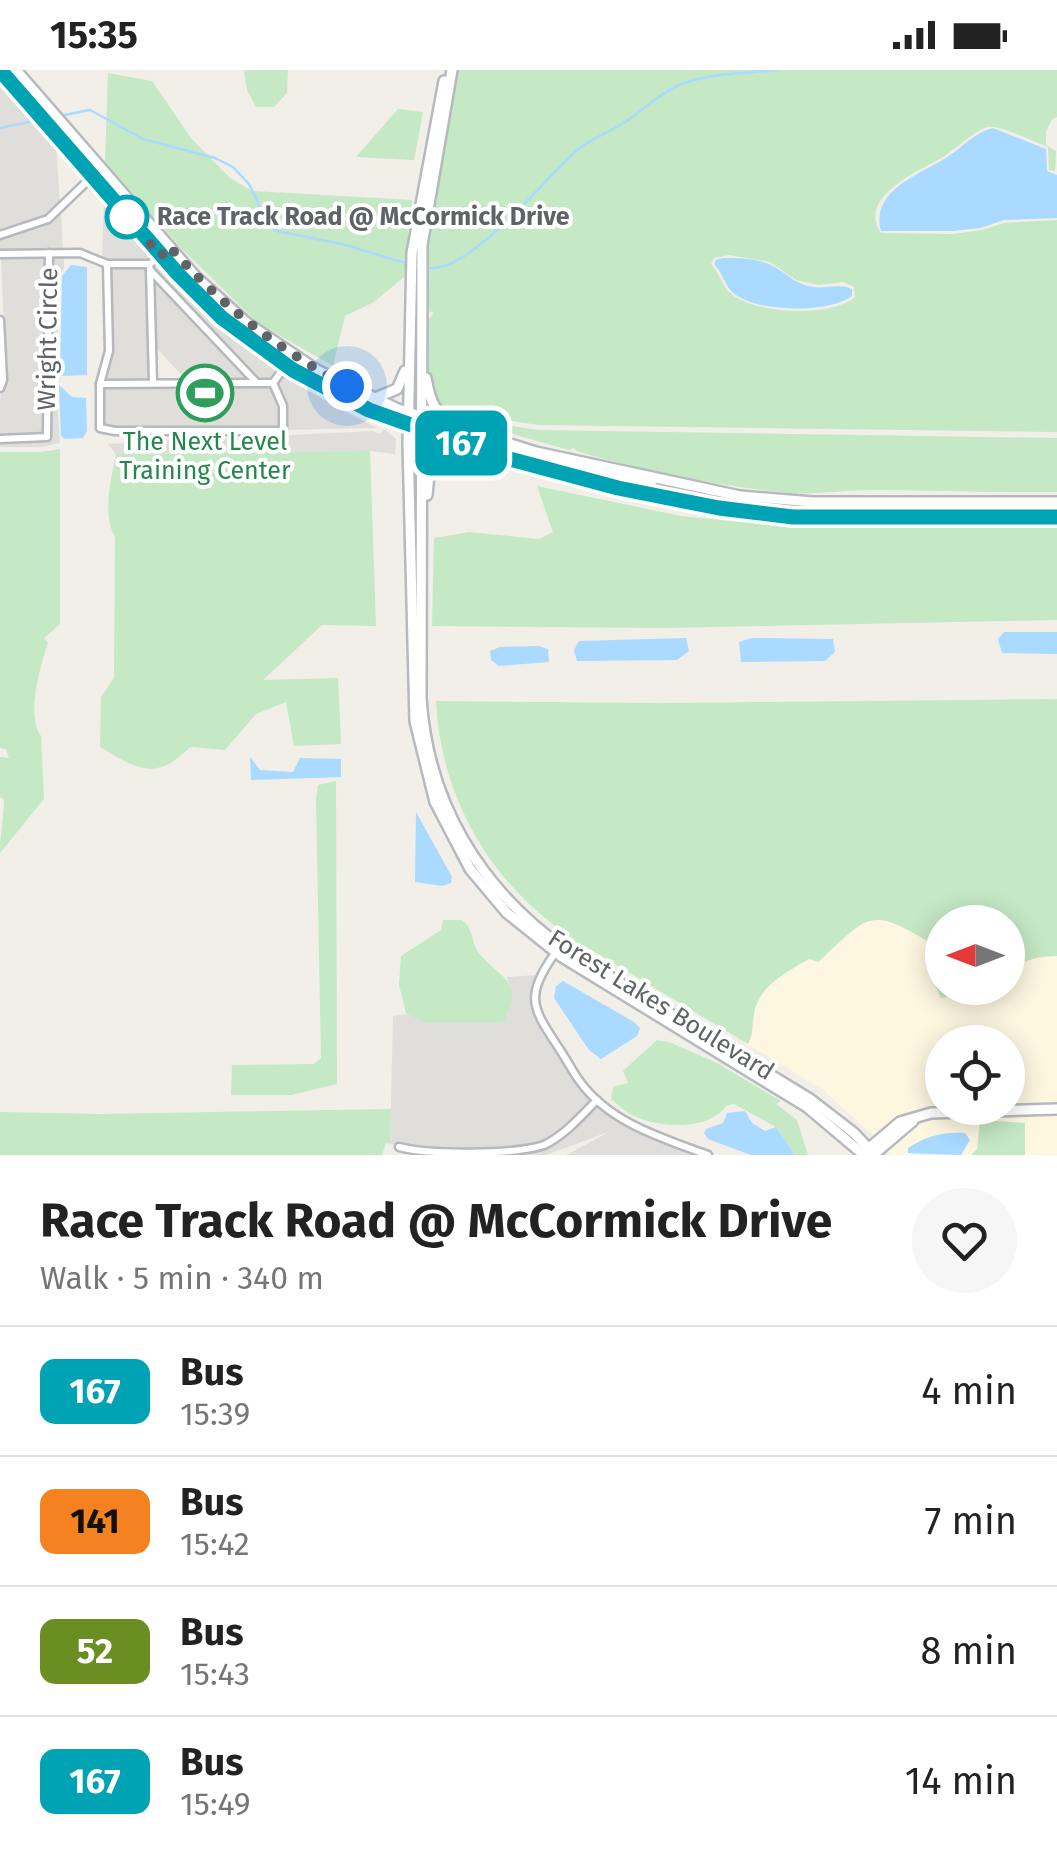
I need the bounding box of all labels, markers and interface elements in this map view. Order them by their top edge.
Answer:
text: 15:35 [50,12,138,58]
marker: Race Track Road @ McCormick Drive [106,196,148,238]
place label: Race Track Road @ McCormick Drive [157,202,570,232]
street label: Wright Circle [32,267,64,411]
your location [322,361,372,411]
sports icon: The Next Level Training Center [175,363,235,423]
line badge: 167 [404,410,518,476]
text: 167 [435,422,487,464]
place label: The Next Level Training Center [119,427,291,486]
north arrow [925,905,1025,1005]
map controls [925,905,1025,1125]
street label: Forest Lakes Boulevard [543,923,779,1087]
button: locate [925,1025,1025,1125]
button: heart [912,1188,1017,1293]
text: Race Track Road @ McCormick Drive [40,1192,832,1250]
text: Walk · 5 min · 340 m [40,1259,324,1297]
text: Bus [180,1349,244,1395]
text: 4 min [921,1368,1017,1414]
text: 167 [69,1370,121,1412]
text: 15:39 [180,1395,250,1433]
text: Bus [180,1479,244,1525]
text: 7 min [925,1498,1017,1544]
text: 141 [70,1500,120,1542]
text: 15:42 [180,1525,250,1563]
text: Bus [180,1609,244,1655]
text: 8 min [920,1628,1017,1674]
text: 52 [77,1630,113,1672]
text: 15:43 [180,1655,250,1693]
text: Bus [180,1739,244,1785]
text: 14 min [905,1758,1017,1804]
text: 167 [69,1760,121,1802]
text: 15:49 [180,1785,251,1823]

